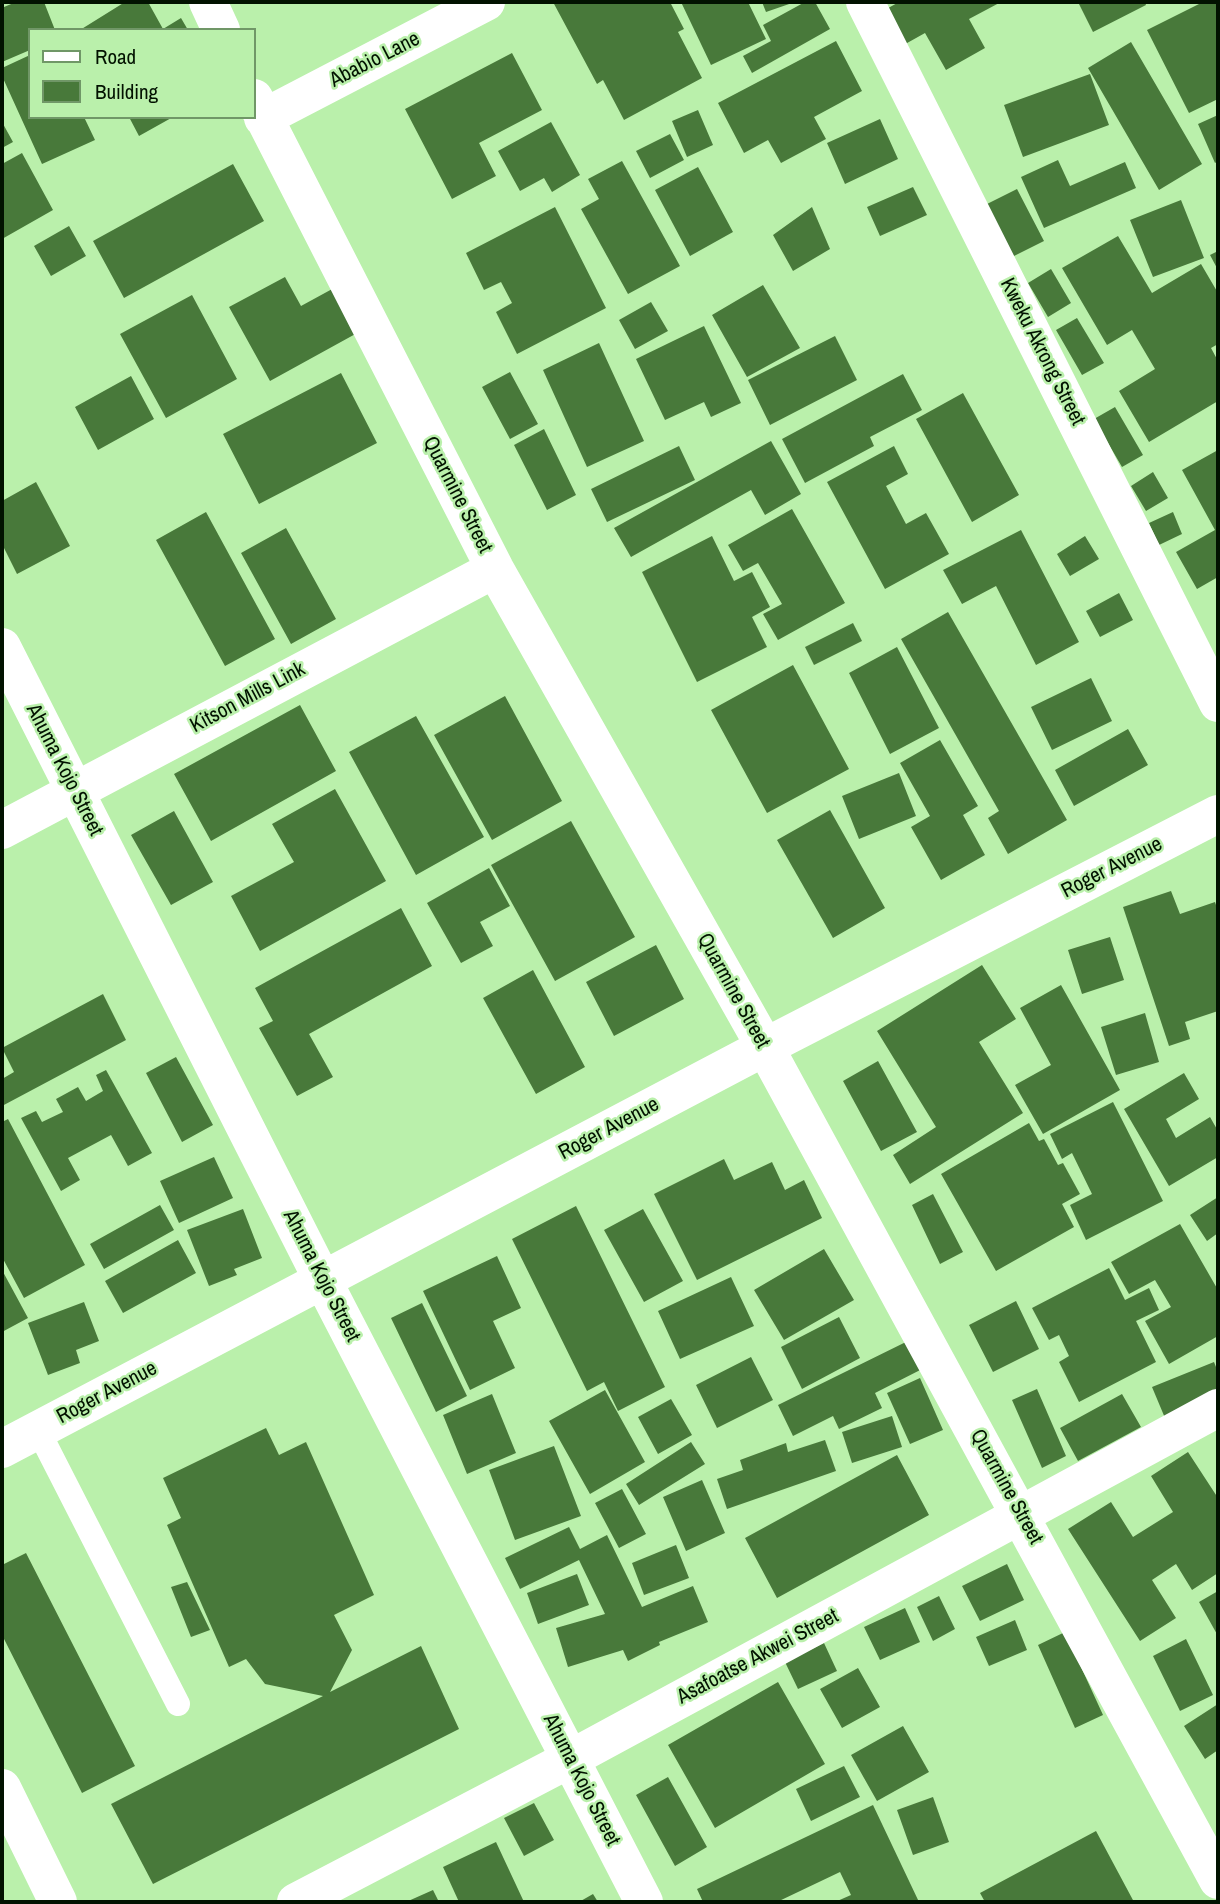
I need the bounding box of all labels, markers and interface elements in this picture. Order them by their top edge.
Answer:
street label: Ababio Lane [326,27,424,93]
legend [28,28,256,119]
text: Road [95,42,136,71]
text: Building [95,77,158,106]
street label: Kweku Akrong Street [994,274,1090,430]
street label: Quarmine Street [417,433,497,557]
street label: Kitson Mills Link [186,657,310,739]
street label: Ahuma Kojo Street [20,700,108,840]
street label: Roger Avenue [1057,832,1167,904]
street label: Quarmine Street [691,929,775,1053]
street label: Roger Avenue [555,1092,663,1166]
street label: Ahuma Kojo Street [277,1206,365,1346]
street label: Roger Avenue [53,1356,161,1430]
street label: Quarmine Street [964,1425,1048,1549]
street label: Asafoatse Akwei Street [673,1604,843,1710]
street label: Ahuma Kojo Street [537,1710,625,1850]

